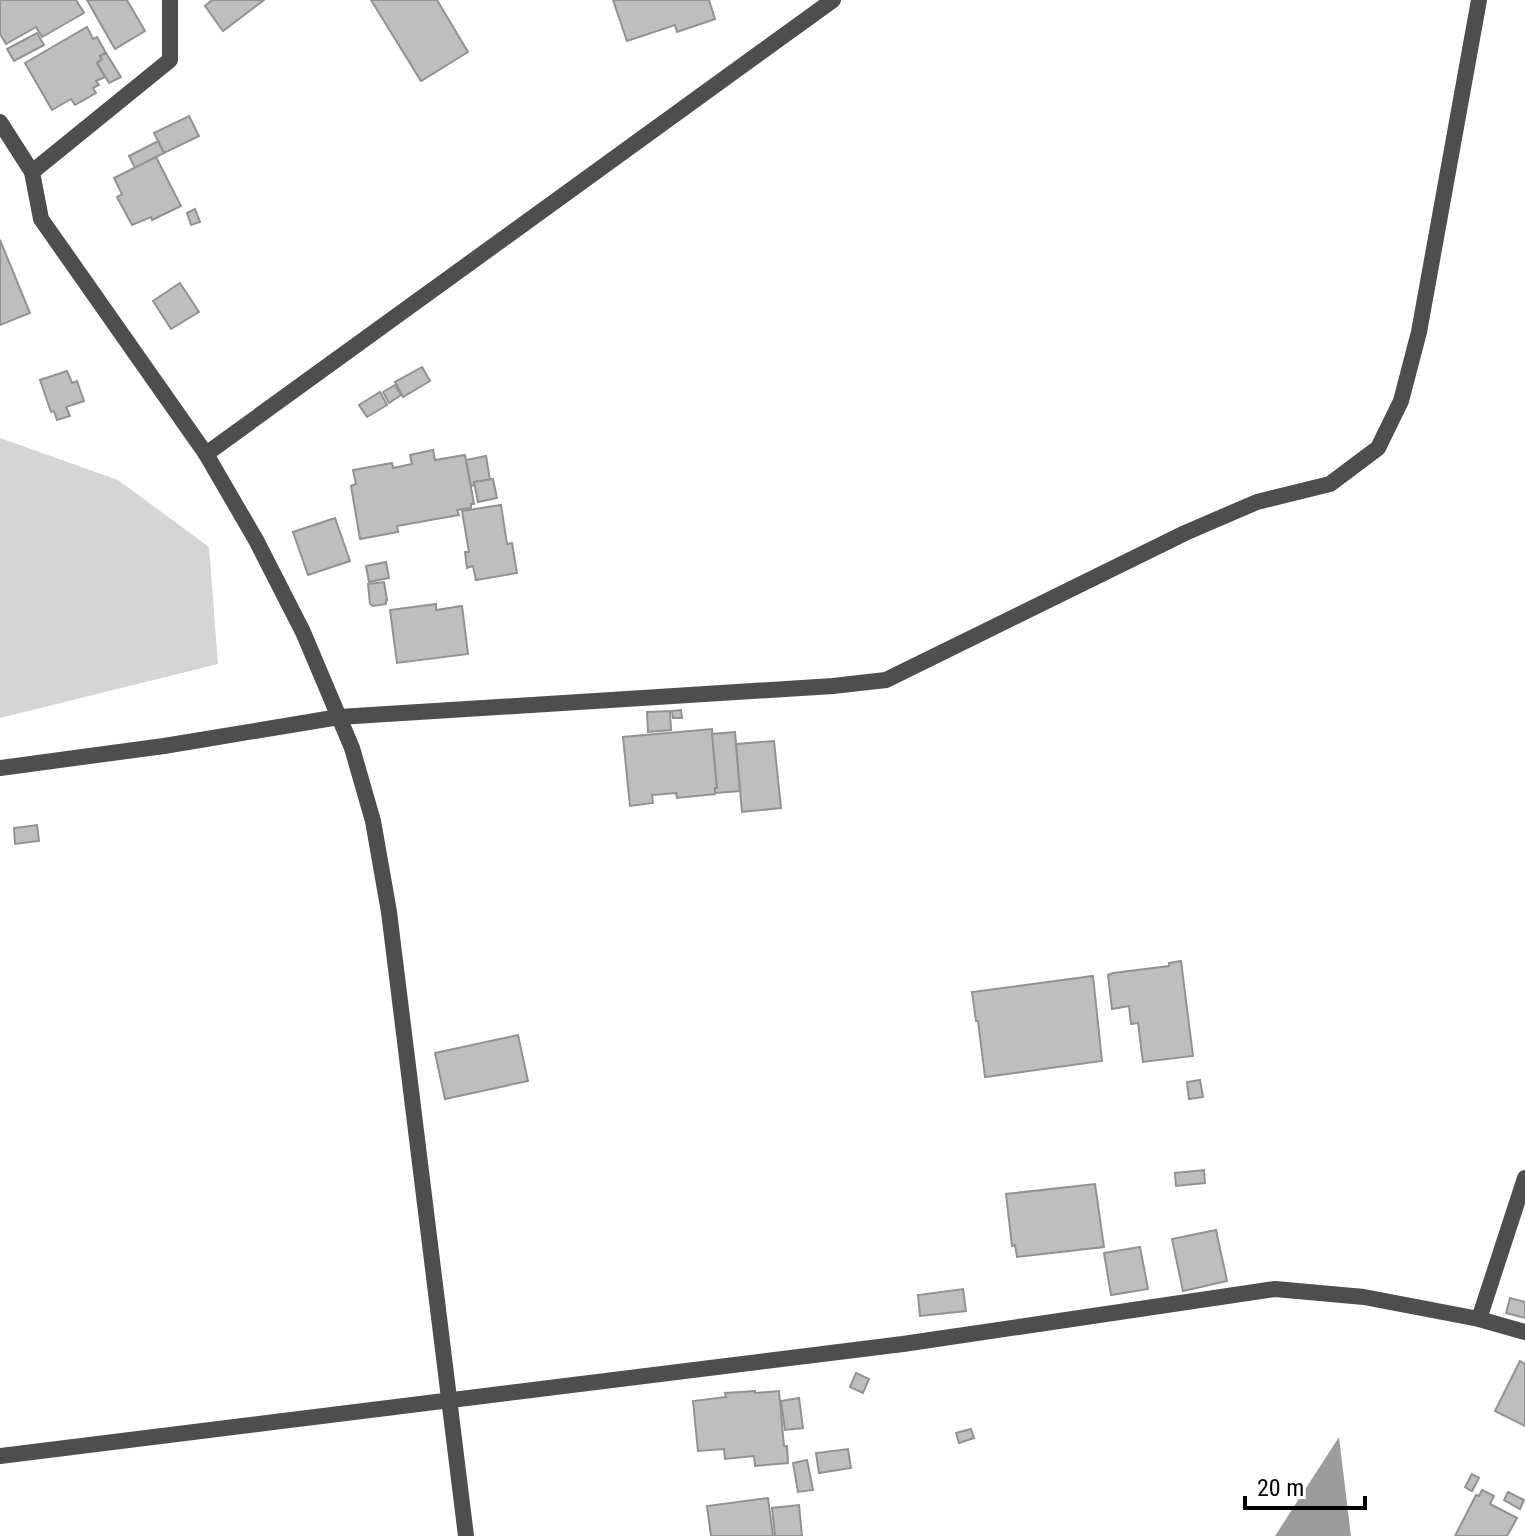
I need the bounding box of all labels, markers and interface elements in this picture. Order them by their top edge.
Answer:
scale bar [1245,1460,1365,1510]
text: 20 m [1257,1474,1304,1502]

